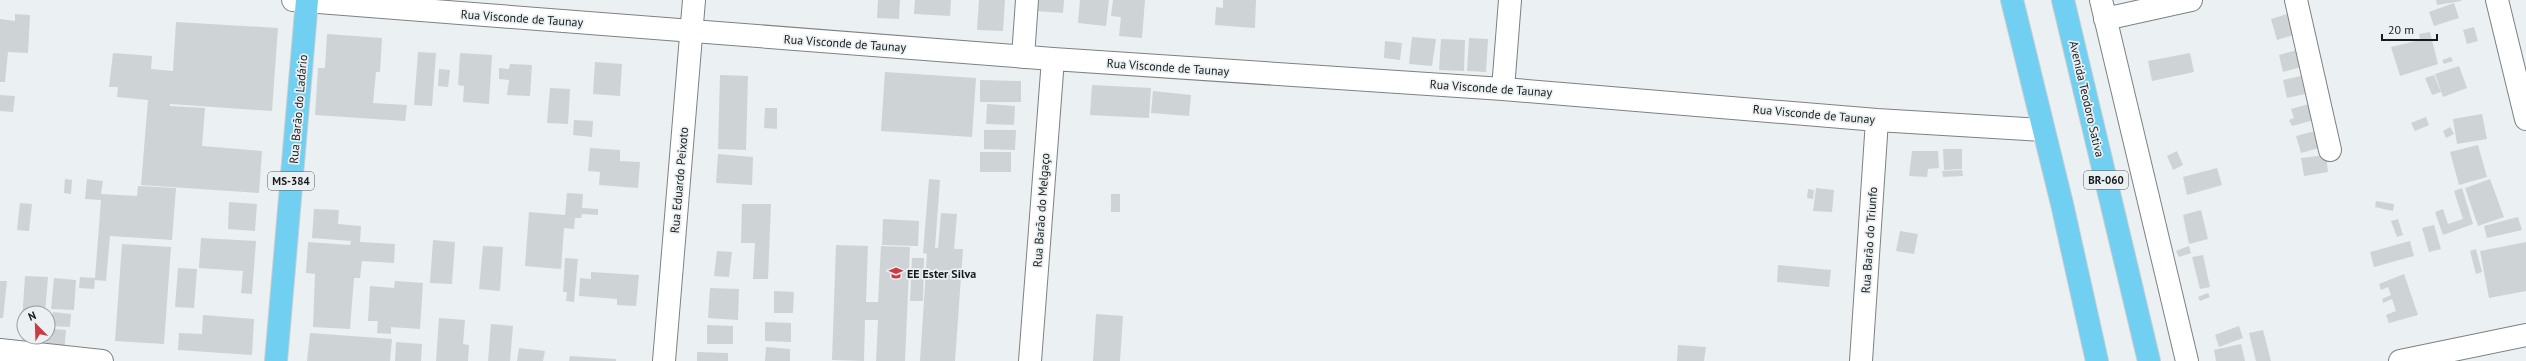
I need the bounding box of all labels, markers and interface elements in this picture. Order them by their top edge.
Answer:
street label: Rua Visconde de Taunay [460,6,584,30]
scale bar [2382,16,2437,42]
text: 20 m [2388,22,2414,37]
street label: Rua Visconde de Taunay [783,31,907,55]
street label: Avenida Teodoro Sativa [2066,39,2108,159]
street label: Rua Barão do Ladário [286,54,310,164]
street label: Rua Visconde de Taunay [1106,55,1230,79]
street label: Rua Visconde de Taunay [1429,76,1553,100]
street label: Rua Visconde de Taunay [1752,101,1876,127]
street label: Rua Eduardo Peixoto [667,126,691,234]
street label: Rua Barão do Melgaço [1030,152,1052,268]
road number: BR-060 [2084,171,2128,189]
road number: MS-384 [268,172,314,190]
street label: Rua Barão do Triunfo [1858,186,1880,294]
school or university icon: EE Ester Silva [888,265,904,281]
place label: EE Ester Silva [907,266,976,281]
north arrow [16,305,56,345]
text: N [26,308,38,324]

